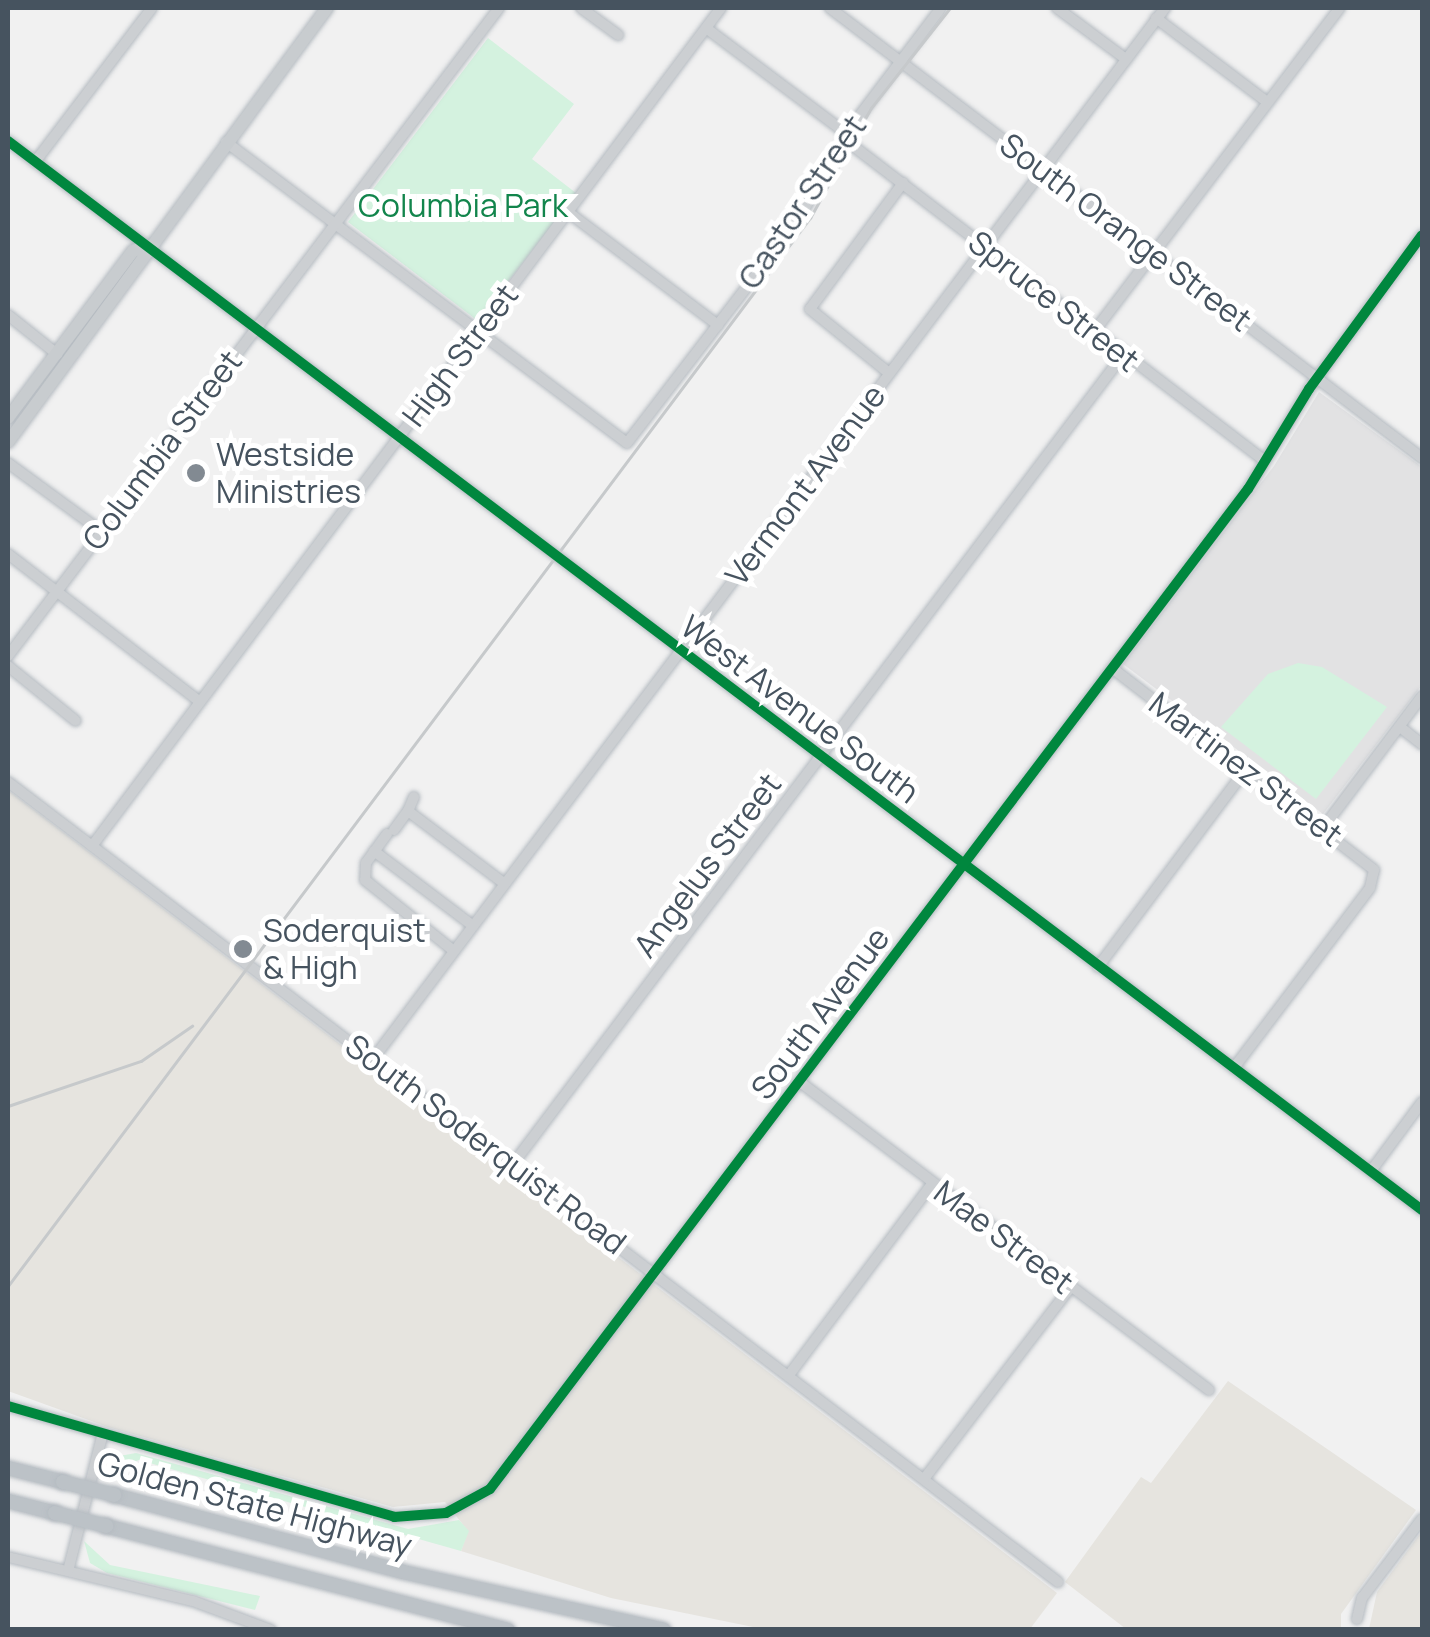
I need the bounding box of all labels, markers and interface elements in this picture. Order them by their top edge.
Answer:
street label: Castor Street [730,108,874,296]
street label: South Orange Street [993,125,1259,339]
park label: Columbia Park [358,186,568,224]
street label: Spruce Street [961,223,1147,379]
street label: High Street [394,276,526,434]
street label: Columbia Street [74,343,250,557]
street label: Vermont Avenue [717,377,893,593]
place label: Westside Ministries [216,436,361,511]
marker: Westside Ministries [185,462,207,484]
street label: West Avenue South [673,607,927,811]
street label: Martinez Street [1142,684,1350,854]
street label: Angelus Street [625,765,789,965]
place label: Soderquist & High [263,912,426,987]
street label: South Avenue [743,919,897,1107]
marker: Soderquist & High [232,938,254,960]
street label: South Soderquist Road [338,1026,634,1262]
street label: Mae Street [927,1172,1081,1302]
street label: Golden State Highway [94,1444,416,1564]

